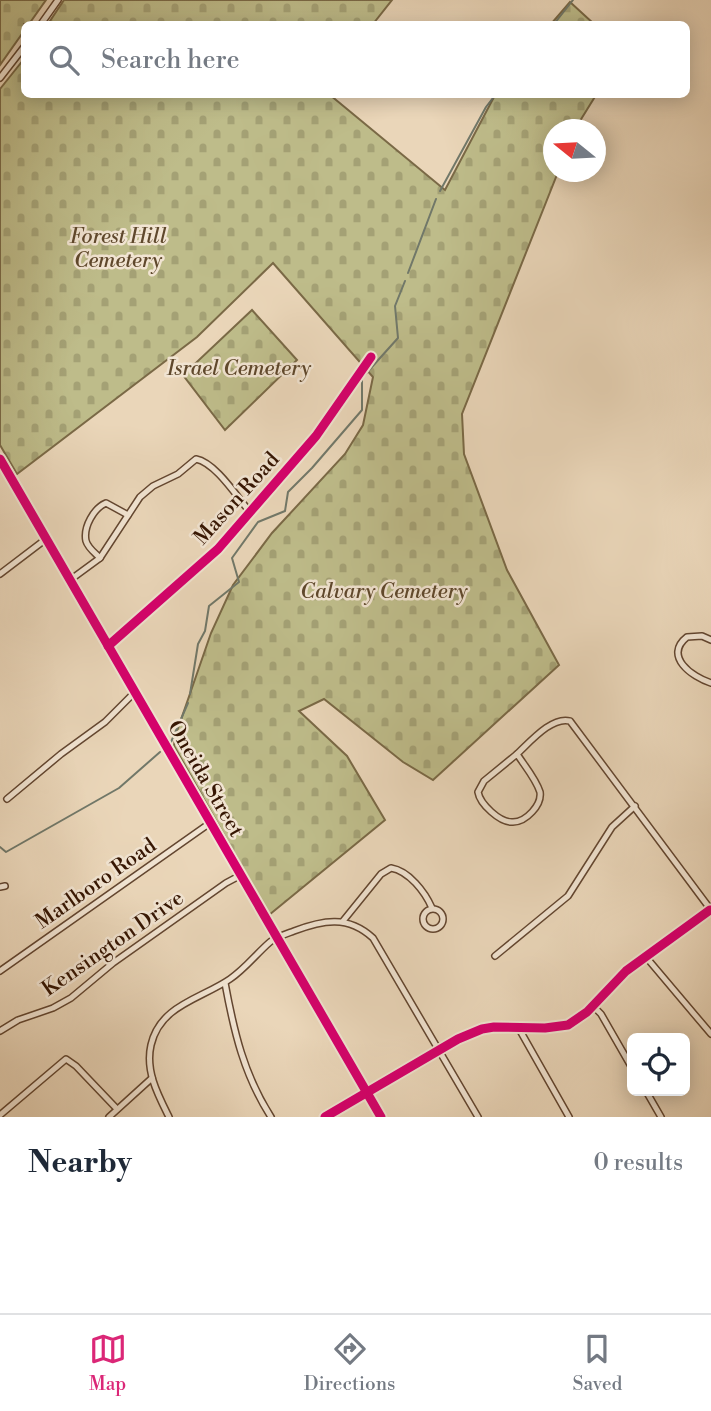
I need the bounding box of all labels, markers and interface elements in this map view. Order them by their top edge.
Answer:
search box [21,21,690,98]
icon: search [45,41,83,79]
text: Search here [101,44,240,76]
north arrow [543,119,606,182]
park label: Forest Hill Cemetery [70,224,167,274]
park label: Israel Cemetery [166,356,312,382]
street label: Mason Road [189,447,285,551]
park label: Calvary Cemetery [300,579,469,605]
street label: Oneida Street [161,716,249,842]
street label: Marlboro Road [31,833,161,935]
street label: Kensington Drive [37,885,189,1003]
map controls [627,1033,690,1096]
button: locate [627,1033,690,1096]
text: Nearby [28,1144,132,1182]
text: 0 results [593,1149,683,1177]
tab: Map [89,1330,127,1396]
tab: Directions [304,1330,395,1396]
tab: Saved [573,1330,622,1396]

